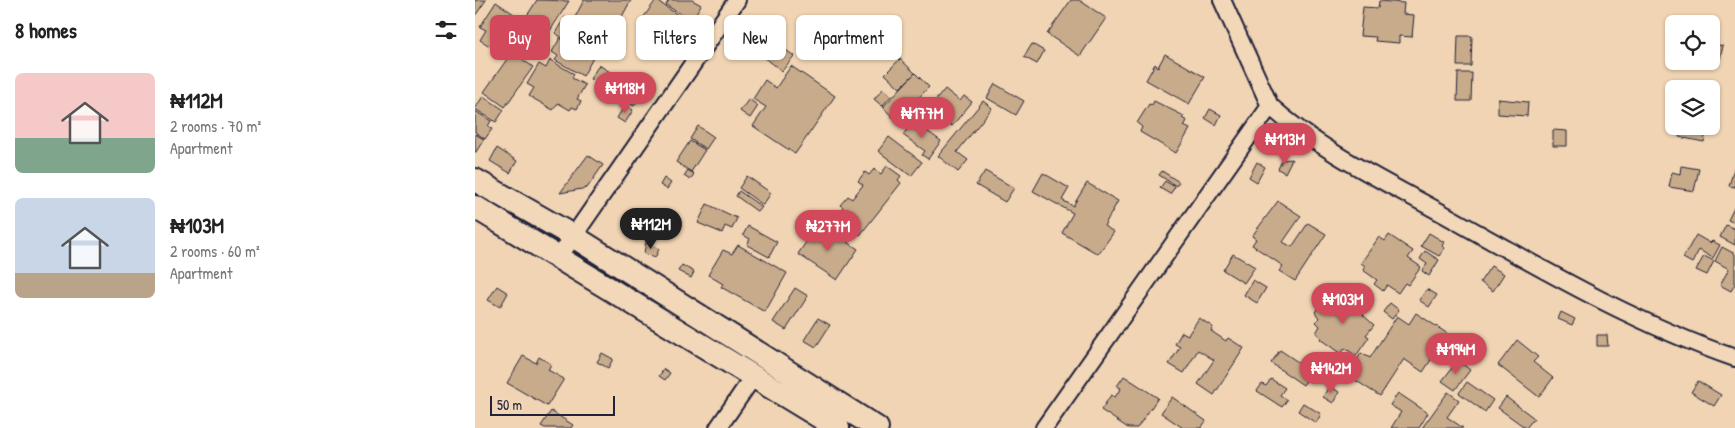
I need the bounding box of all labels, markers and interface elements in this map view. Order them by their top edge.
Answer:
chip: Buy [490,15,550,60]
chip: Rent [560,15,626,60]
chip: Filters [636,15,714,60]
chip: New [724,15,786,60]
chip: Apartment [796,15,902,60]
map controls [1665,15,1720,135]
button: locate [1665,15,1720,70]
text: 8 homes [15,16,77,45]
icon: filters [432,16,460,44]
pin: ₦118M [590,72,660,114]
text: ₦118M [605,77,645,99]
button: layers [1665,80,1720,135]
text: ₦112M [170,86,223,115]
icon: home [55,93,115,153]
pin: ₦177M [887,96,957,139]
text: ₦177M [901,102,943,124]
text: 2 rooms · 70 m² [170,115,261,137]
pin: ₦113M [1250,122,1320,165]
text: ₦113M [1265,128,1305,150]
text: Apartment [170,137,233,159]
pin: ₦112M [616,208,686,250]
pin: ₦277M [793,210,863,252]
text: ₦103M [170,211,224,240]
text: ₦112M [631,213,671,235]
text: ₦277M [806,215,850,237]
icon: home [55,218,115,278]
text: 2 rooms · 60 m² [170,240,260,262]
text: Apartment [170,262,233,284]
pin: ₦103M [1308,282,1378,325]
text: ₦103M [1322,288,1364,310]
pin: ₦194M [1421,332,1491,375]
text: ₦194M [1437,338,1475,360]
pin: ₦142M [1296,352,1366,394]
text: ₦142M [1311,357,1351,379]
scale bar [490,393,615,416]
text: 50 m [497,395,522,414]

